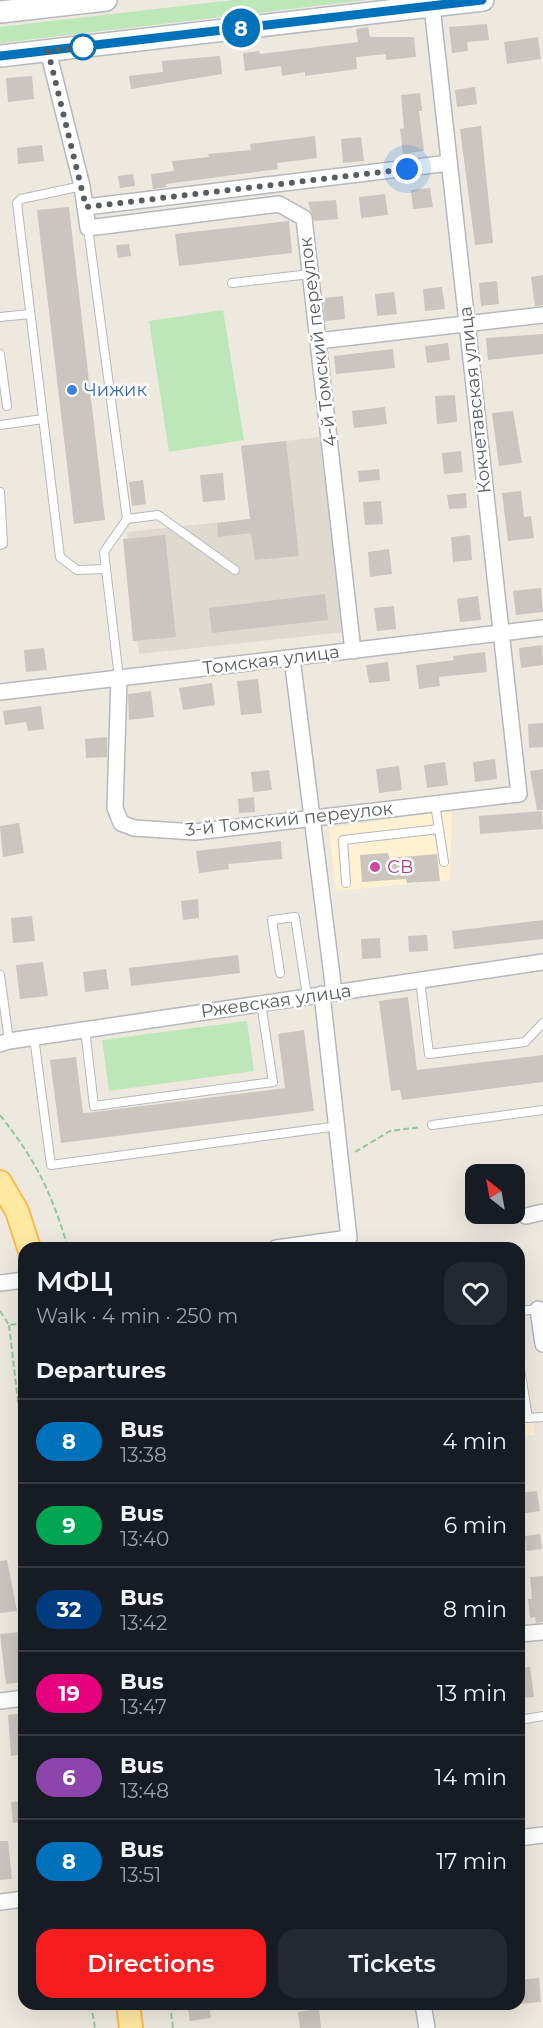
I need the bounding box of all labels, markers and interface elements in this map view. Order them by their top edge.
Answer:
line badge: 8 [222,9,260,48]
text: 8 [234,16,248,41]
unlabelled marker [70,34,96,60]
your location [392,154,422,184]
street label: 4-й Томский переулок [294,235,342,448]
street label: Кокчетавская улица [454,305,496,495]
place label: Чижик [84,379,148,401]
marker: Чижик [65,383,79,397]
street label: Томская улица [201,641,341,679]
street label: 3-й Томский переулок [184,797,395,841]
place label: СВ [387,856,413,878]
marker: СВ [368,860,382,874]
street label: Ржевская улица [199,980,353,1022]
north arrow [465,1164,525,1224]
map controls [465,1164,525,1224]
button: heart [444,1262,507,1325]
text: МФЦ [36,1264,113,1298]
text: Walk · 4 min · 250 m [36,1304,238,1328]
text: Departures [36,1357,166,1384]
text: Bus [120,1416,164,1443]
text: 4 min [443,1428,507,1455]
text: 8 [62,1429,76,1454]
text: 13:38 [120,1443,167,1467]
text: Bus [120,1500,164,1527]
text: 6 min [444,1512,507,1539]
text: 9 [62,1513,76,1538]
text: 13:40 [120,1527,169,1551]
text: Bus [120,1584,164,1611]
text: 8 min [443,1596,507,1623]
text: 32 [57,1597,81,1622]
text: 13:42 [120,1611,167,1635]
text: Bus [120,1668,164,1695]
text: 13 min [437,1680,507,1707]
text: 19 [58,1681,80,1706]
text: 13:47 [120,1695,167,1719]
text: Bus [120,1752,164,1779]
text: 14 min [435,1764,507,1791]
text: 6 [62,1765,76,1790]
text: 13:48 [120,1779,169,1803]
text: Bus [120,1836,164,1863]
text: 17 min [436,1848,507,1875]
text: 8 [62,1849,76,1874]
text: 13:51 [120,1863,161,1887]
button: Directions [36,1929,266,1998]
button: Tickets [278,1929,507,1998]

